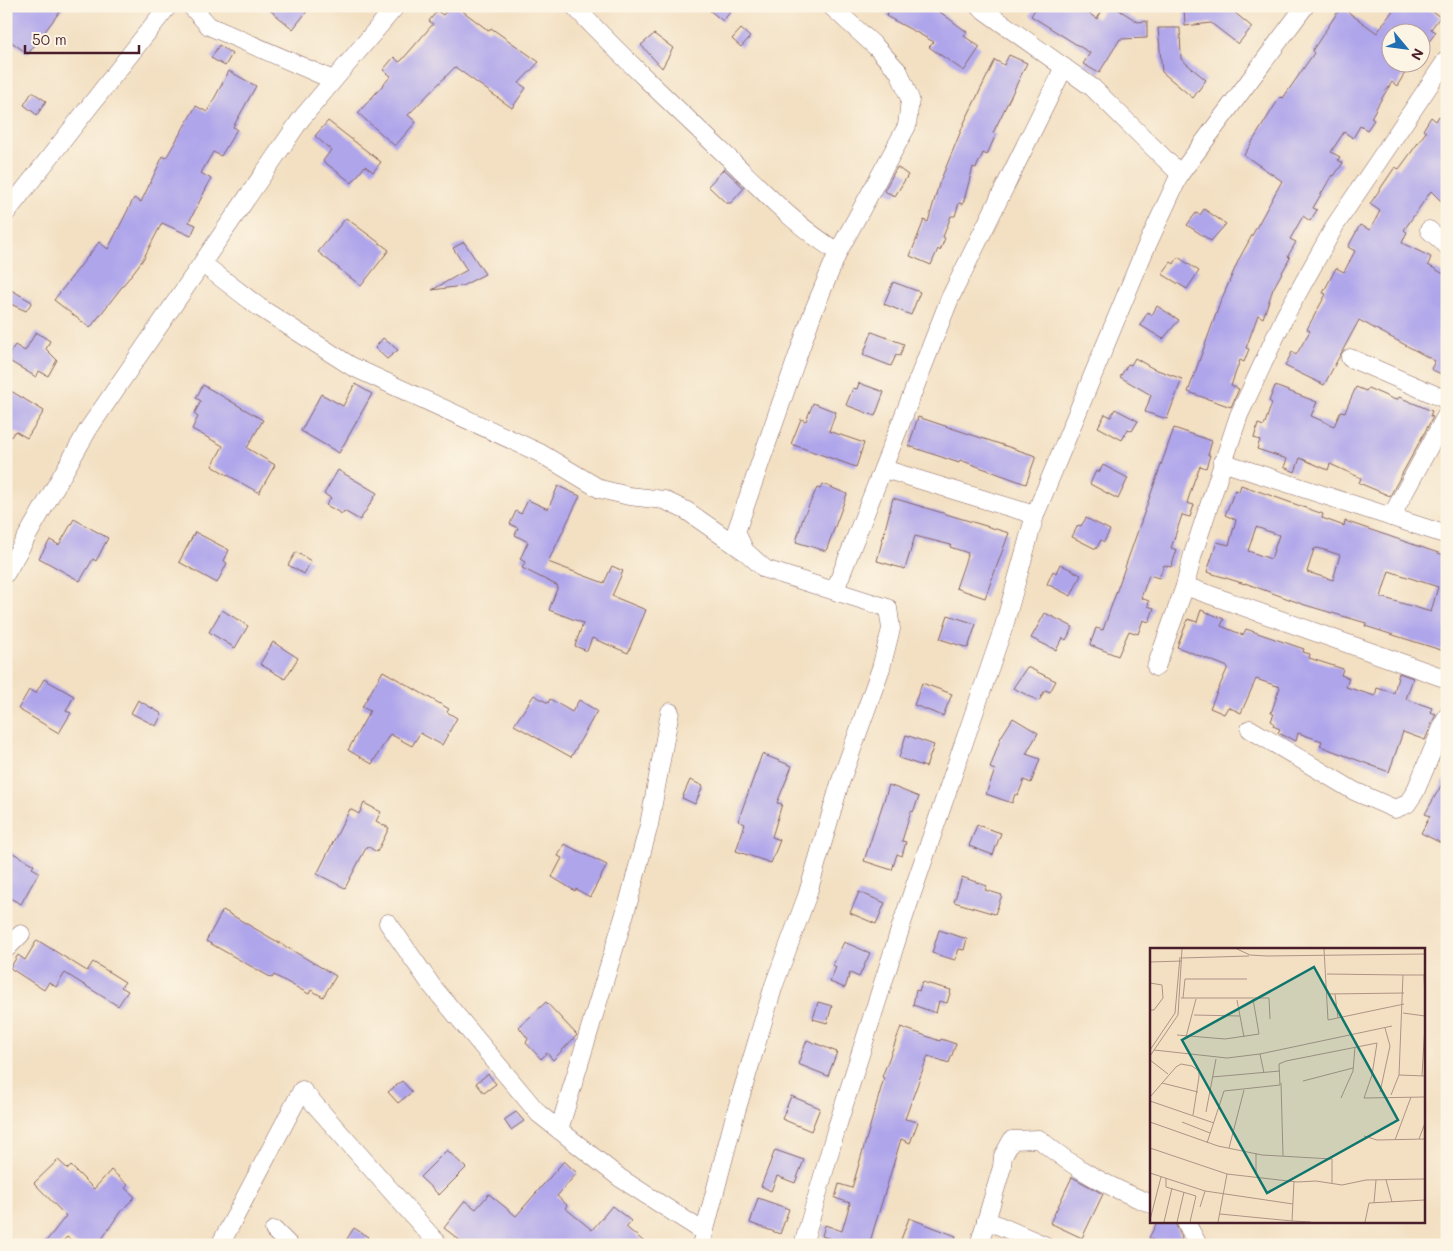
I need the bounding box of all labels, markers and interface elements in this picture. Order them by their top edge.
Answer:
scale bar [25,22,139,54]
north arrow [1380,22,1430,72]
text: 50 m [32,29,67,49]
text: N [1407,45,1429,64]
inset map [1150,948,1426,1224]

